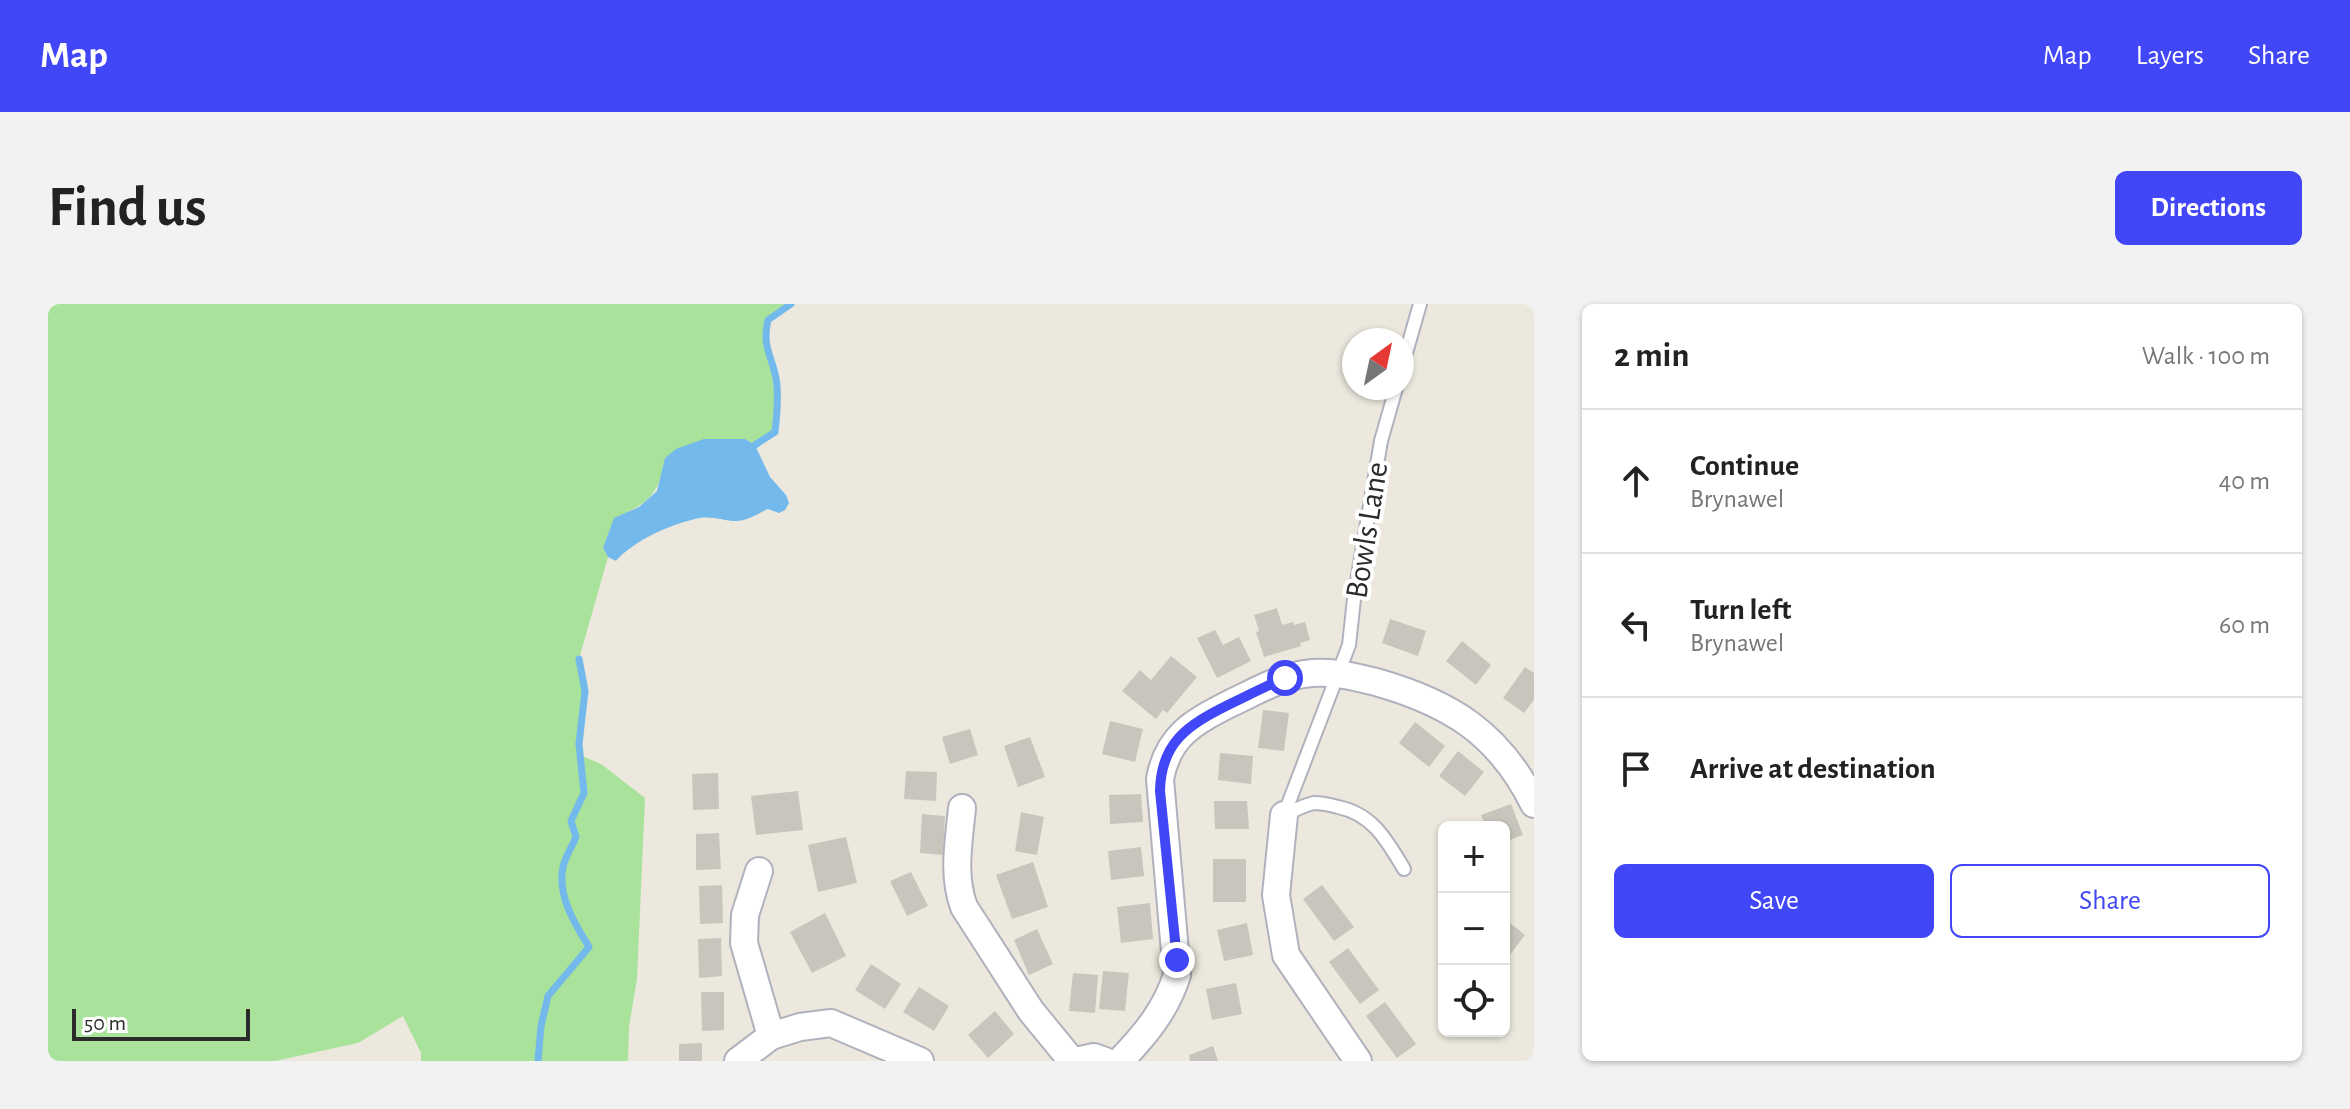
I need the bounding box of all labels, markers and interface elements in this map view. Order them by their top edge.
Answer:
text: Map [40,37,108,75]
text: Map [2043,42,2092,70]
text: Layers [2136,42,2204,70]
text: Share [2248,42,2310,70]
button: Directions [2115,171,2302,245]
text: Find us [48,180,206,236]
north arrow [1342,328,1414,400]
text: 2 min [1614,339,1689,373]
text: Walk · 100 m [2142,343,2270,369]
text: Continue [1690,451,1799,481]
icon: ahead [1614,459,1658,503]
street label: Bowls Lane [1340,460,1394,601]
text: 40 m [2219,468,2270,494]
text: Brynawel [1690,486,1784,512]
text: Turn left [1690,595,1791,625]
icon: left [1614,603,1658,647]
text: 60 m [2219,612,2270,638]
text: Brynawel [1690,630,1784,656]
route start [1267,660,1303,696]
icon: arrive [1614,747,1658,791]
text: Arrive at destination [1690,754,1936,784]
map controls [1438,821,1510,1037]
button: + [1438,821,1510,893]
button: Save [1614,864,1934,938]
button: Share [1950,864,2270,938]
button: − [1438,893,1510,965]
route end [1159,942,1195,978]
button: locate [1438,965,1510,1037]
scale bar [72,1005,250,1041]
text: 50 m [84,1012,126,1034]

